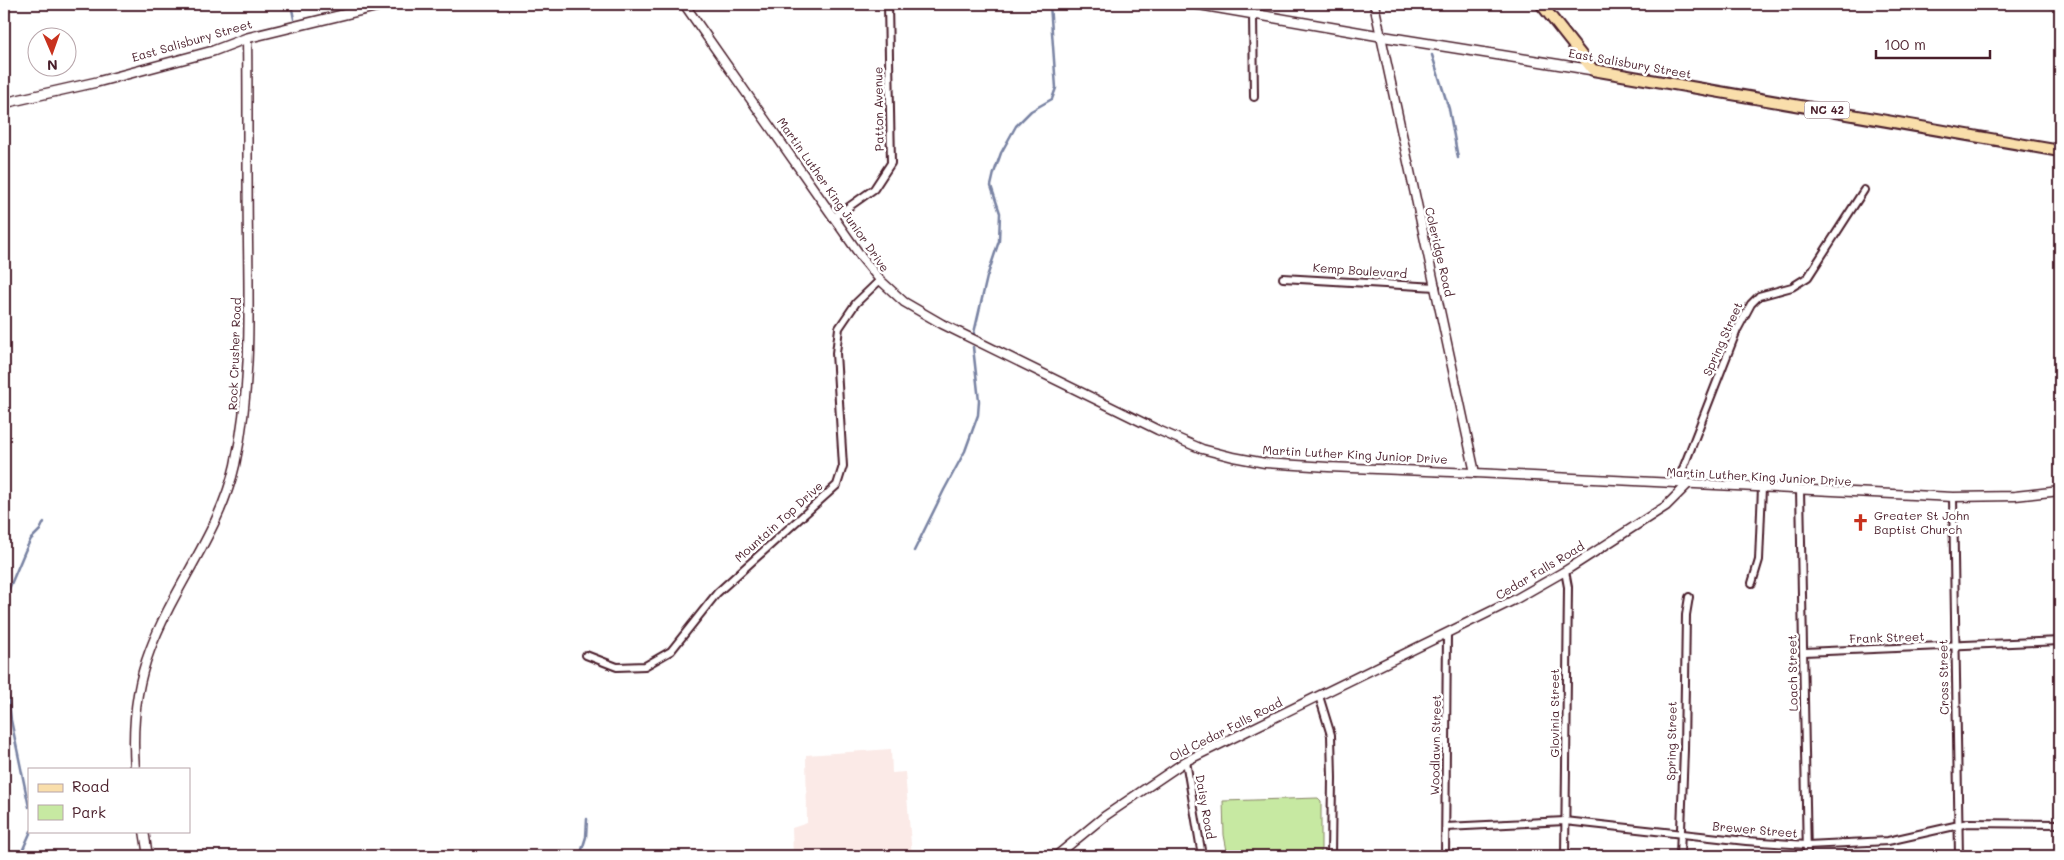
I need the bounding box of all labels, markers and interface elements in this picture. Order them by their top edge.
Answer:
street label: East Salisbury Street [130,15,254,65]
north arrow [28,28,78,78]
scale bar [1876,28,1990,60]
text: 100 m [1884,34,1926,54]
street label: East Salisbury Street [1567,44,1693,82]
text: N [47,56,58,75]
street label: Patton Avenue [869,67,887,151]
road number: NC 42 [1804,102,1850,118]
street label: Martin Luther King Junior Drive [774,114,894,275]
street label: Coleridge Road [1422,205,1458,299]
street label: Kemp Boulevard [1312,259,1408,281]
street label: Rock Crusher Road [224,297,244,411]
street label: Spring Street [1699,299,1746,378]
street label: Martin Luther King Junior Drive [1262,441,1448,467]
street label: Martin Luther King Junior Drive [1666,463,1852,489]
street label: Mountain Top Drive [731,477,826,565]
place label: Greater St John Baptist Church [1874,507,1969,537]
church icon: Greater St John Baptist Church [1850,513,1870,533]
street label: Cedar Falls Road [1492,537,1587,603]
street label: Frank Street [1849,628,1925,646]
street label: Loach Street [1783,635,1801,712]
street label: Cross Street [1934,639,1952,715]
street label: Glovinia Street [1546,669,1562,757]
street label: Old Cedar Falls Road [1166,694,1285,765]
street label: Woodlawn Street [1426,694,1444,796]
street label: Spring Street [1662,701,1680,781]
legend [28,768,190,832]
street label: Daisy Road [1192,773,1220,841]
text: Road [72,776,109,796]
text: Park [72,802,106,822]
street label: Brewer Street [1712,817,1798,841]

